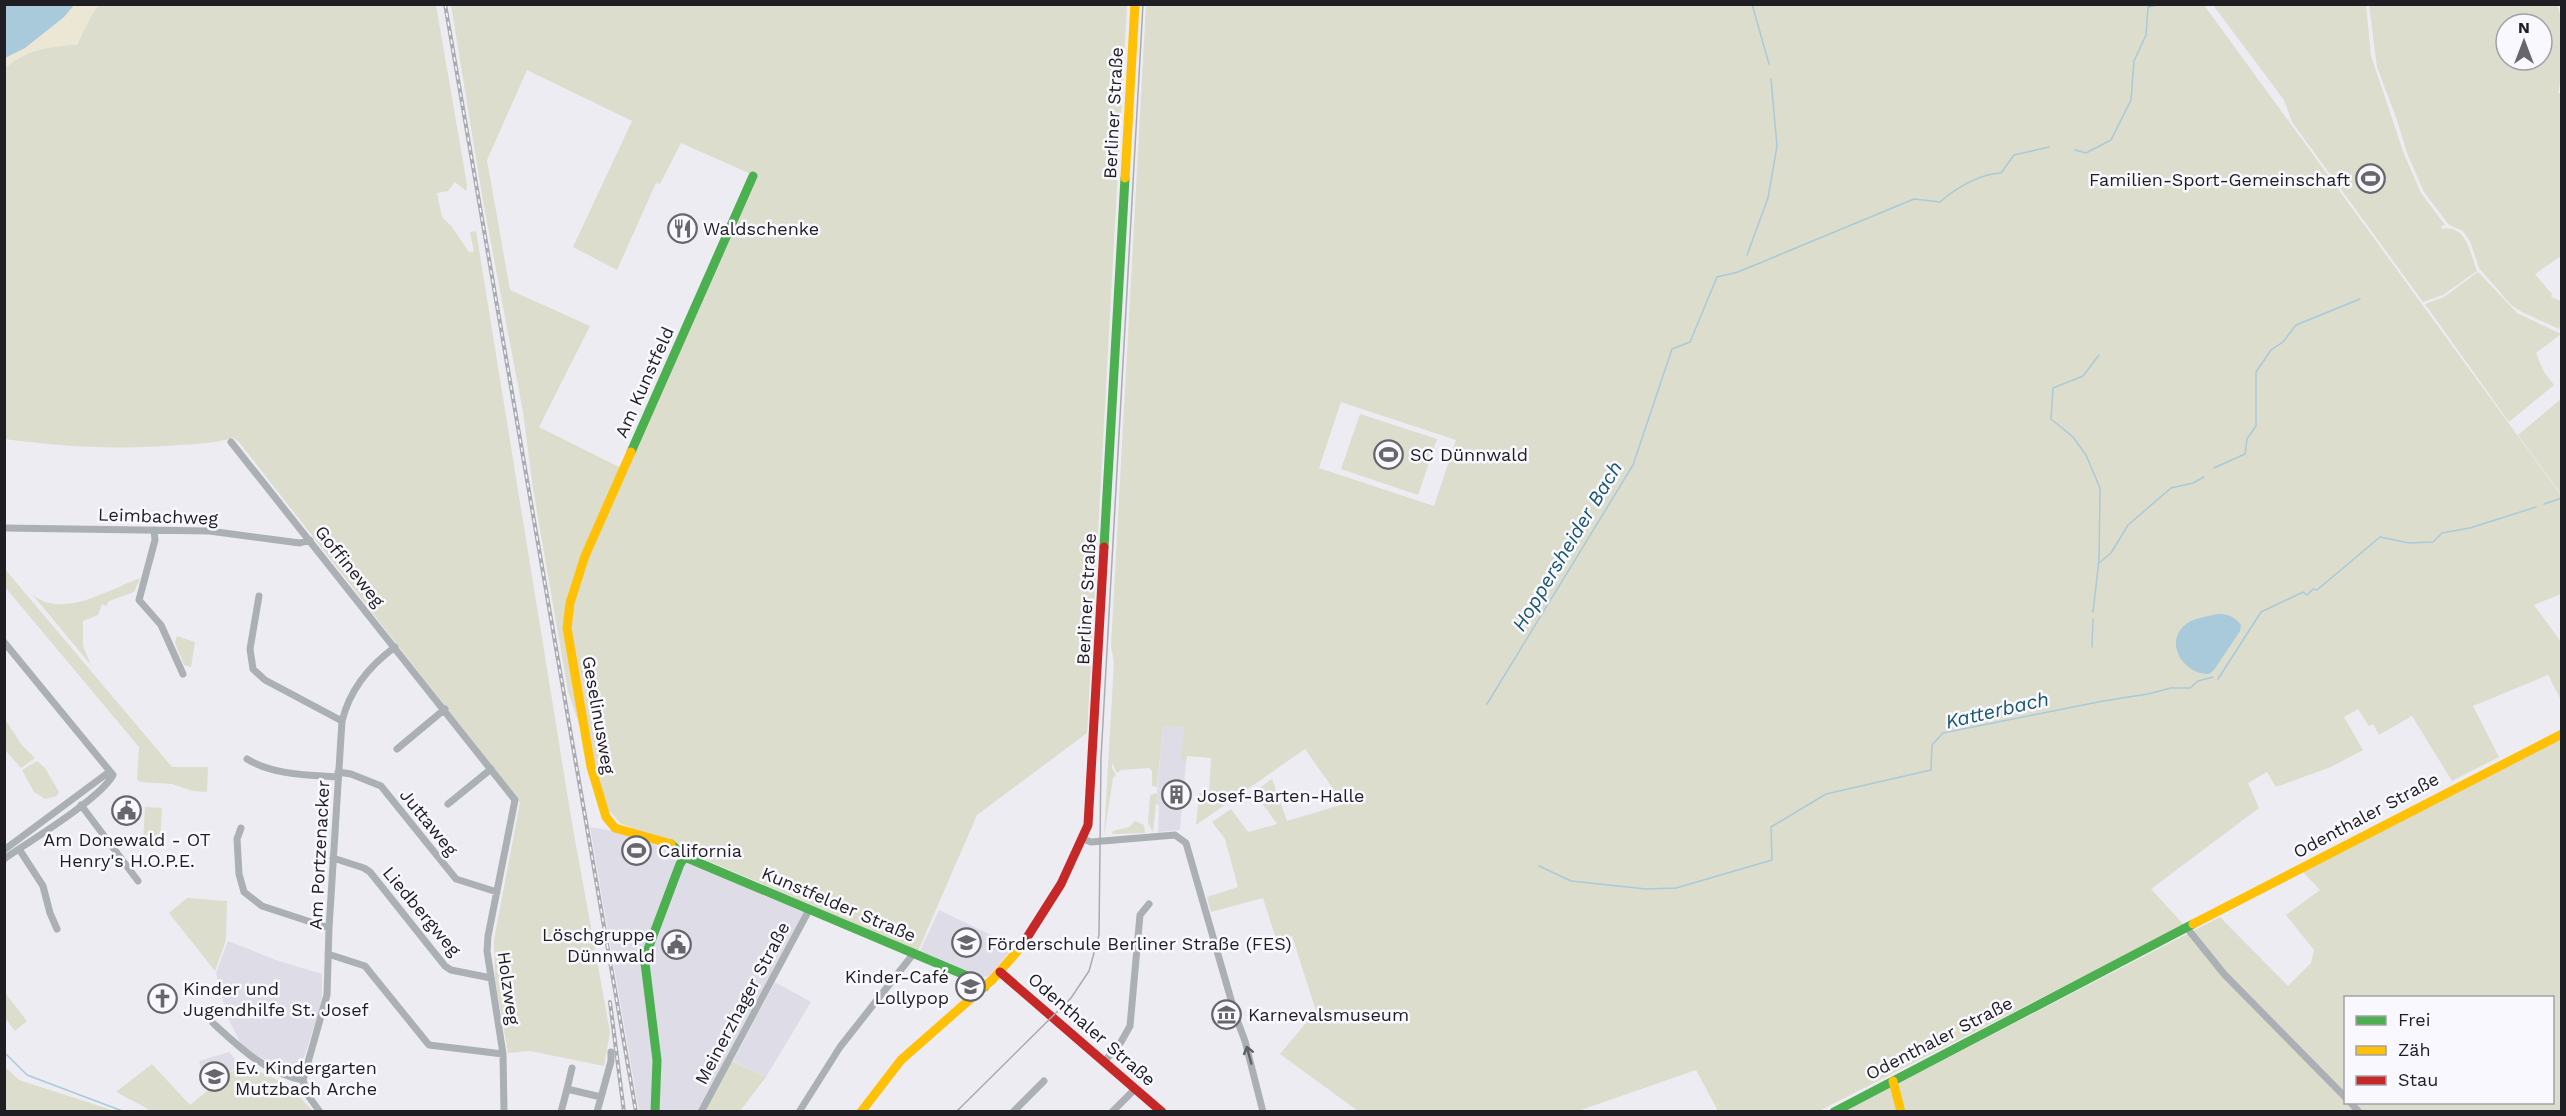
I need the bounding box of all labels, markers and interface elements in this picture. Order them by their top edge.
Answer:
north arrow [2494,12,2554,72]
text: N [2518,18,2530,37]
street label: Berliner Straße [1099,46,1127,180]
sports icon: Familien-Sport-Gemeinschaft [2355,163,2387,195]
place label: Familien-Sport-Gemeinschaft [2089,169,2350,190]
restaurant icon: Waldschenke [666,212,698,244]
place label: Waldschenke [703,218,819,239]
street label: Am Kunstfeld [610,323,678,441]
sports icon: SC Dünnwald [1373,438,1405,470]
place label: SC Dünnwald [1410,444,1528,465]
water label: Hoppersheider Bach [1507,457,1627,635]
street label: Leimbachweg [98,503,219,529]
street label: Goffineweg [311,521,389,611]
street label: Berliner Straße [1072,532,1100,666]
street label: Geselinusweg [578,654,620,776]
water label: Katterbach [1943,686,2051,734]
street label: Odenthaler Straße [2290,768,2442,862]
building icon: Josef-Barten-Halle [1160,779,1192,811]
street label: Am Portzenacker [305,780,333,930]
street label: Juttaweg [396,784,463,860]
place label: Josef-Barten-Halle [1197,785,1364,806]
public building icon: Am Donewald - OT Henry's H.O.P.E. [111,794,143,826]
place label: Am Donewald - OT Henry's H.O.P.E. [43,829,211,871]
sports icon: California [621,834,653,866]
place label: California [658,840,742,861]
street label: Liedbergweg [379,862,466,960]
street label: Kunstfelder Straße [759,862,919,946]
street label: Meinerzhager Straße [690,918,794,1088]
place label: Löschgruppe Dünnwald [542,924,655,966]
school or university icon: Förderschule Berliner Straße (FES) [950,927,982,959]
public building icon: Löschgruppe Dünnwald [660,928,692,960]
place label: Förderschule Berliner Straße (FES) [987,933,1292,954]
street label: Holzweg [493,950,525,1026]
place label: Kinder-Café Lollypop [845,966,949,1008]
street label: Odenthaler Straße [1024,968,1160,1090]
school or university icon: Kinder-Café Lollypop [954,970,986,1002]
place label: Kinder und Jugendhilfe St. Josef [183,978,369,1020]
church icon: Kinder und Jugendhilfe St. Josef [146,982,178,1014]
street label: Odenthaler Straße [1862,992,2016,1084]
legend [2344,996,2554,1104]
museum icon: Karnevalsmuseum [1211,998,1243,1030]
place label: Karnevalsmuseum [1248,1004,1409,1025]
text: Frei [2398,1009,2430,1030]
text: Zäh [2398,1039,2431,1060]
one-way arrow [1242,1046,1254,1065]
place label: Ev. Kindergarten Mutzbach Arche [235,1057,377,1099]
school or university icon: Ev. Kindergarten Mutzbach Arche [198,1061,230,1093]
text: Stau [2398,1069,2438,1090]

